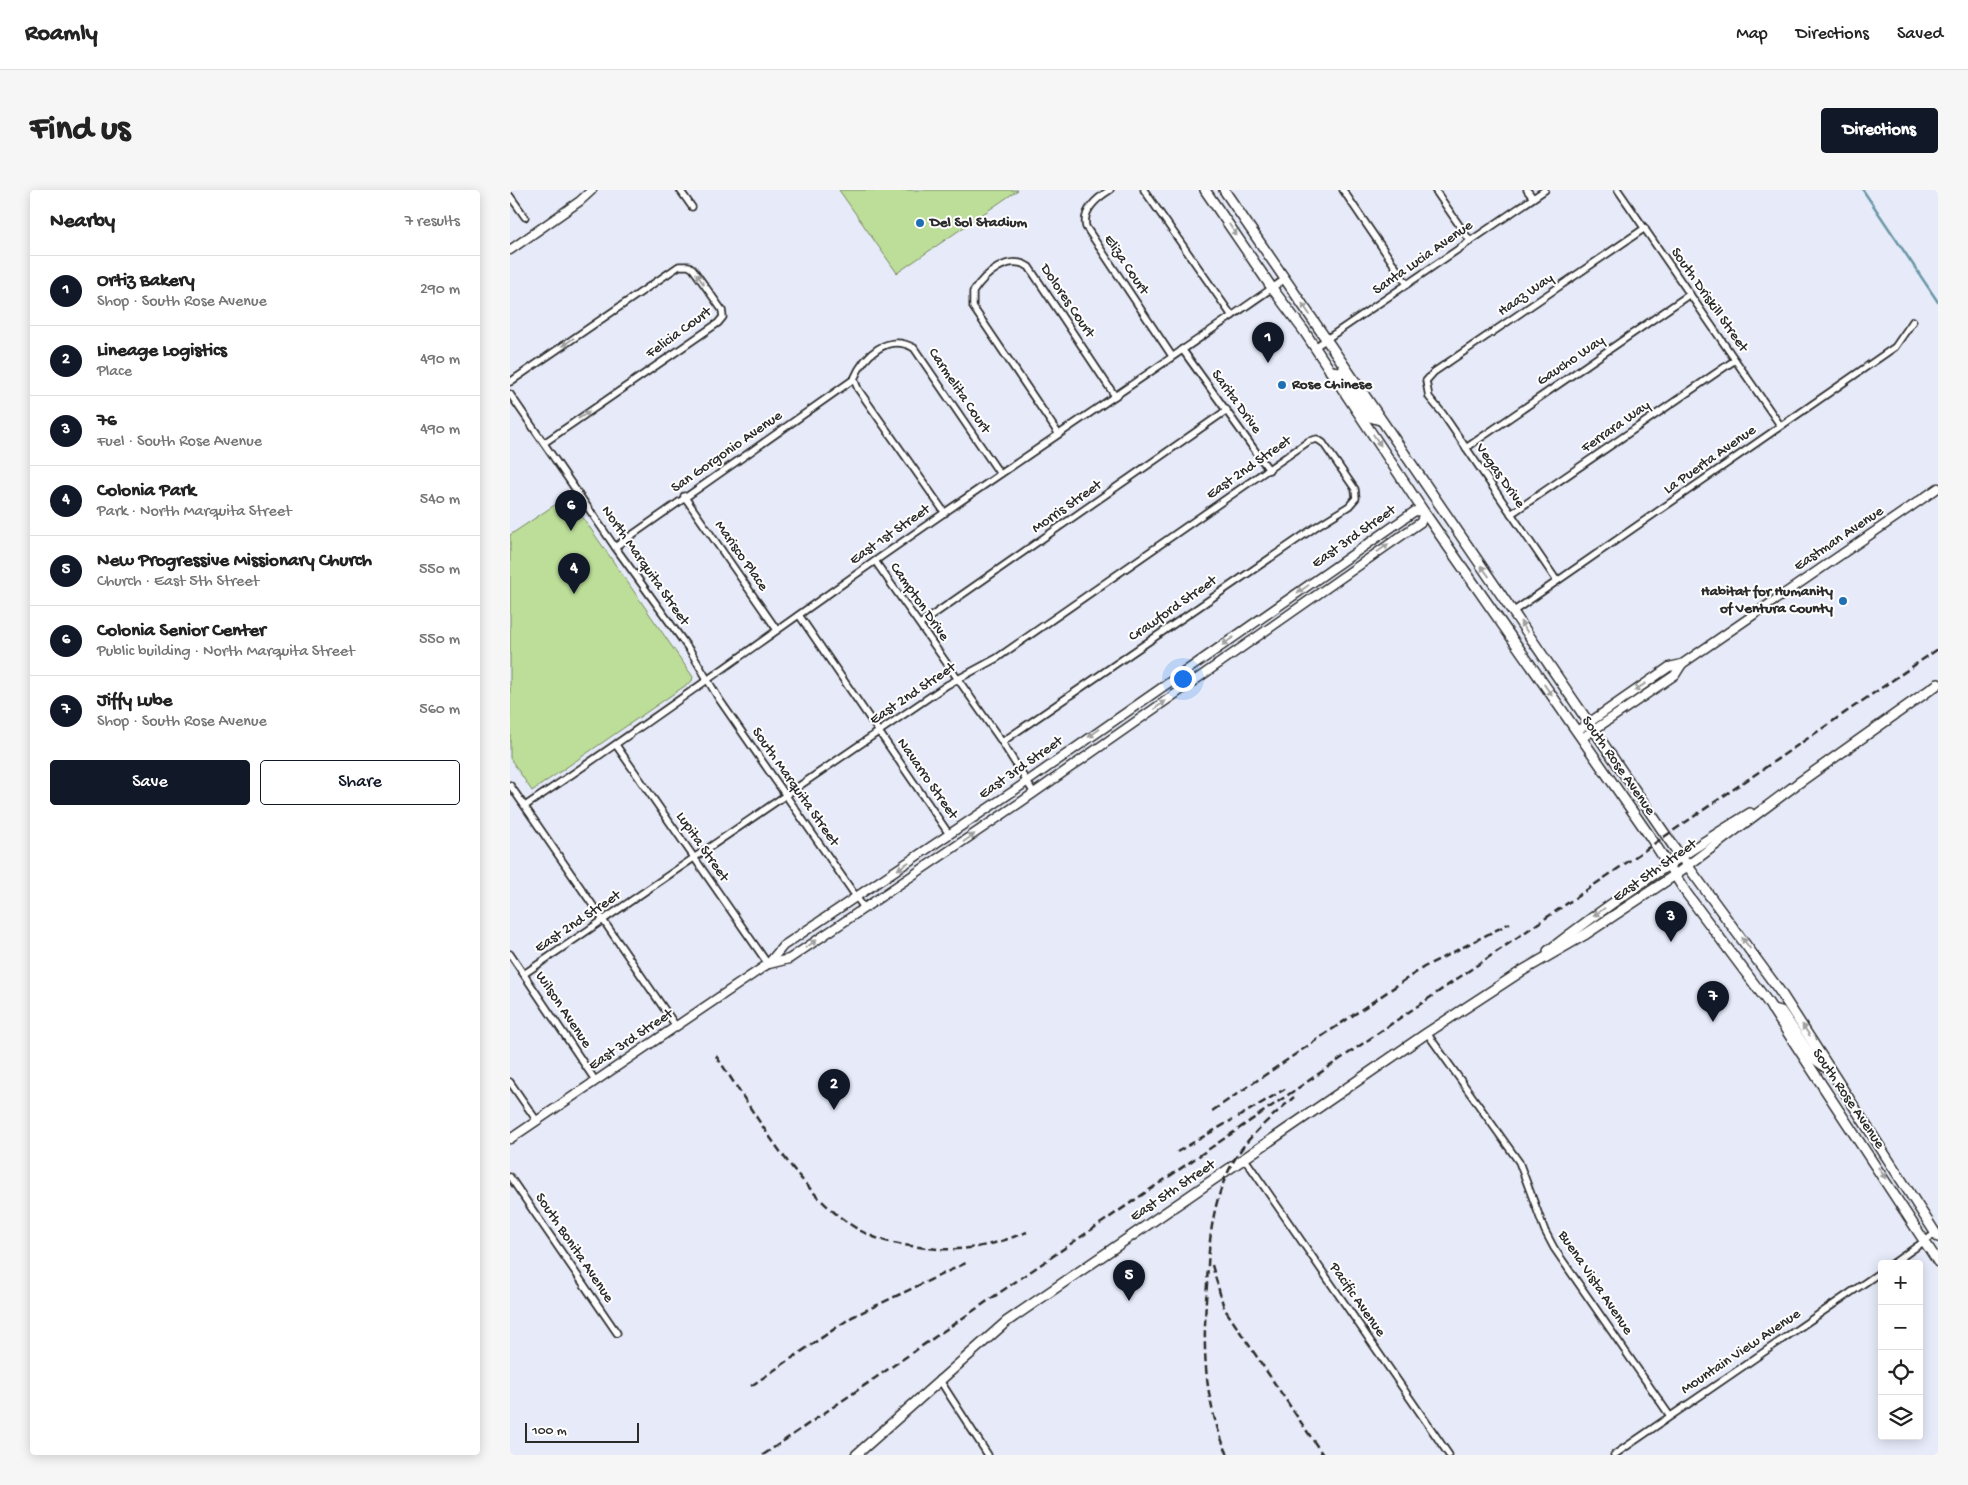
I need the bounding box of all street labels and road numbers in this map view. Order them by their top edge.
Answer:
street label: Santa Lucia Avenue [1369,217,1477,299]
street label: Eliza Court [1099,231,1154,300]
street label: South Driskill Street [1666,244,1753,357]
street label: Dolores Court [1035,260,1099,343]
street label: Haaz Way [1495,269,1558,321]
street label: Felicia Court [642,302,717,363]
street label: Gaucho Way [1534,331,1609,390]
street label: Carmelita Court [924,345,995,439]
street label: Sarita Drive [1207,367,1265,438]
street label: Ferrara Way [1577,396,1654,458]
street label: San Gorgonio Avenue [668,407,786,497]
street label: La Puerta Avenue [1660,421,1760,499]
street label: East 2nd Street [1203,431,1297,504]
street label: Vegas Drive [1471,439,1529,512]
street label: Morris Street [1029,475,1107,538]
street label: East 1st Street [846,500,935,569]
street label: East 3rd Street [1309,500,1401,573]
street label: Eastman Avenue [1791,502,1887,576]
street label: North Marquita Street [597,503,694,631]
street label: Marisco Place [710,517,772,595]
street label: Campton Drive [885,559,953,645]
street label: Crawford Street [1125,571,1222,646]
street label: East 2nd Street [867,658,961,729]
street label: South Rose Avenue [1577,713,1659,819]
street label: South Marquita Street [747,724,844,851]
street label: East 3rd Street [976,731,1068,804]
street label: Navarro Street [892,735,963,825]
street label: Lupita Street [671,809,734,887]
street label: East 5th Street [1609,834,1702,907]
street label: East 2nd Street [532,886,626,957]
street label: Wilson Avenue [531,968,595,1052]
street label: East 3rd Street [585,1004,678,1075]
street label: South Rose Avenue [1808,1045,1888,1153]
street label: East 5th Street [1127,1155,1220,1226]
street label: South Bonita Avenue [531,1190,618,1306]
street label: Buena Vista Avenue [1553,1227,1637,1339]
street label: Pacific Avenue [1324,1259,1389,1341]
street label: Mountain View Avenue [1678,1305,1804,1399]

